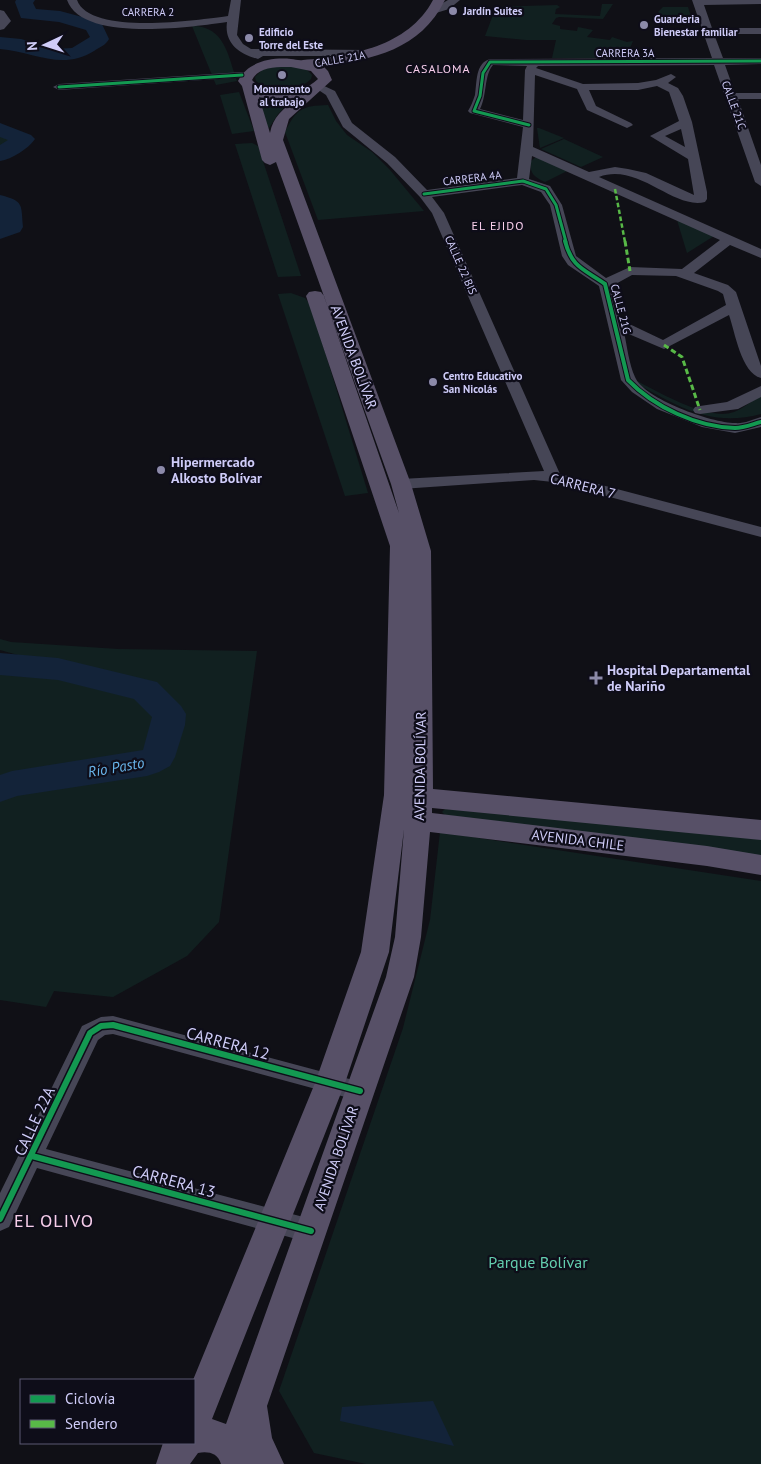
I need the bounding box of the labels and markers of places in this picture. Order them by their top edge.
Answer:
place label: Jardín Suites [462,4,523,18]
marker: Jardín Suites [447,5,459,17]
place label: Guarderia Bienestar familiar [654,12,738,39]
marker: Guarderia Bienestar familiar [638,19,650,31]
place label: Edificio Torre del Este [259,25,324,52]
marker: Edificio Torre del Este [243,32,255,44]
marker: Monumento al trabajo [276,69,288,81]
place label: Monumento al trabajo [254,82,310,109]
place label: Centro Educativo San Nicolás [443,369,523,396]
marker: Centro Educativo San Nicolás [427,376,439,388]
place label: Hipermercado Alkosto Bolívar [171,453,262,487]
marker: Hipermercado Alkosto Bolívar [155,464,167,476]
place label: Hospital Departamental de Nariño [607,661,751,695]
marker: Hospital Departamental de Nariño [589,671,603,685]

